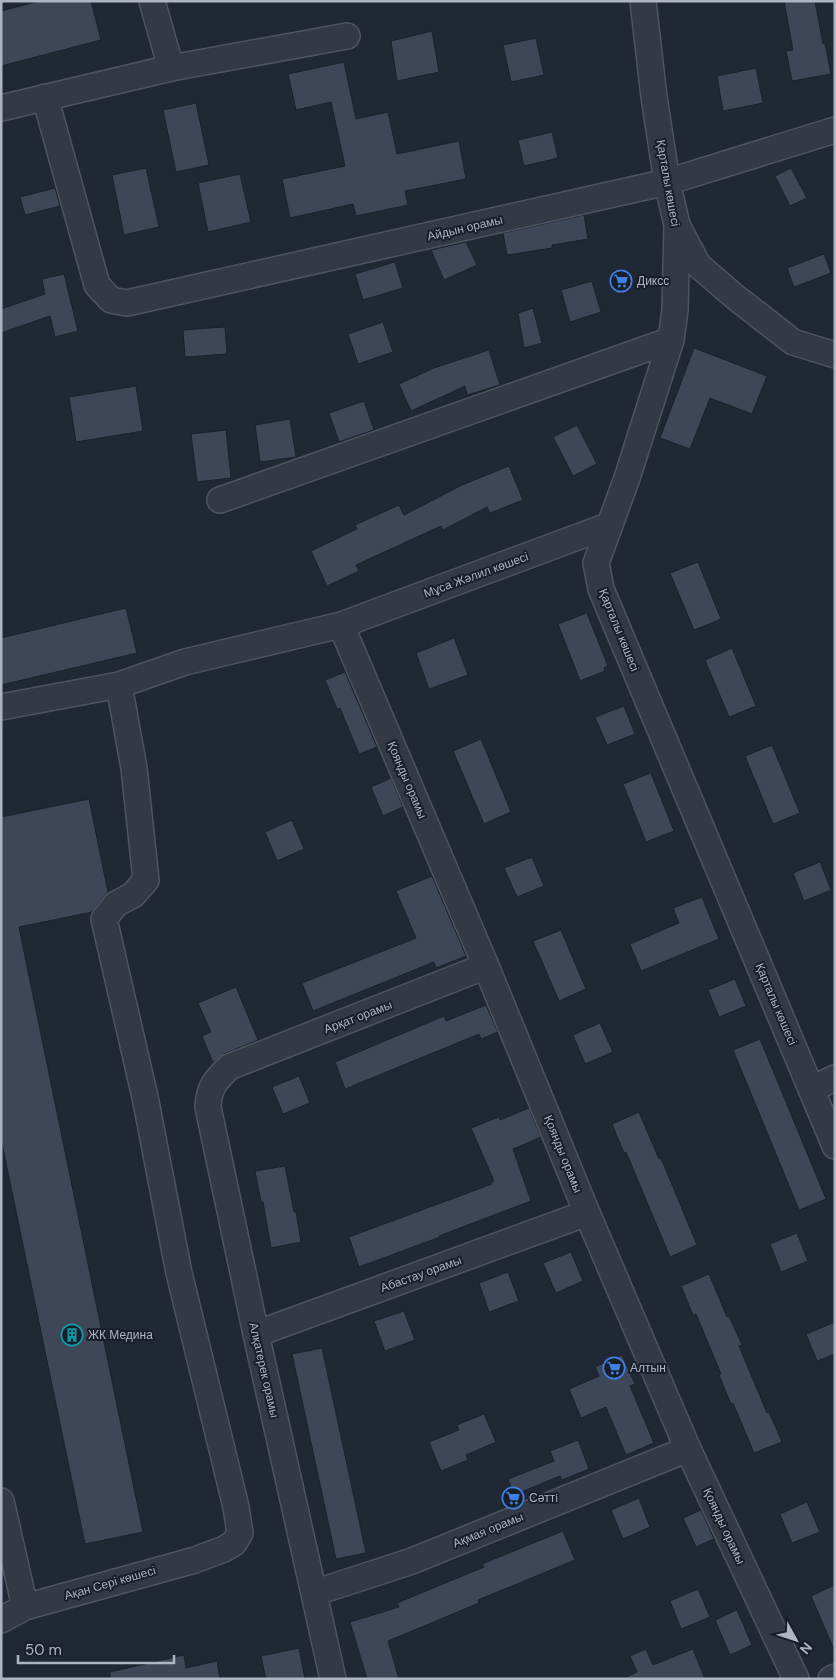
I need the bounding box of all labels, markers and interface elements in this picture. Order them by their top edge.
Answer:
street label: Қарталы көшесі [652,138,684,228]
street label: Айдын орамы [426,212,504,244]
supermarket icon: Диксс [609,269,633,293]
place label: Диксс [637,273,669,289]
street label: Мұса Жәлил көшесі [421,549,531,601]
street label: Қарталы көшесі [595,586,643,674]
street label: Қоянды орамы [384,739,430,821]
street label: Қарталы көшесі [751,960,801,1048]
street label: Арқат орамы [322,997,394,1037]
street label: Қоянды орамы [540,1113,586,1195]
street label: Абастау орамы [378,1252,464,1296]
street label: Алқатерек орамы [245,1321,283,1419]
building icon: ЖК Медина [60,1323,84,1347]
place label: ЖК Медина [88,1327,153,1343]
supermarket icon: Алтын [602,1356,626,1380]
place label: Алтын [630,1360,666,1376]
street label: Қоянды орамы [699,1485,749,1567]
supermarket icon: Сәттi [501,1486,525,1510]
place label: Сәттi [529,1490,558,1506]
street label: Ақмая орамы [450,1509,526,1551]
street label: Ақан Сері көшесі [62,1562,158,1604]
north arrow [771,1615,821,1665]
scale bar [18,1632,174,1664]
text: N [796,1639,816,1658]
text: 50 m [25,1640,62,1660]

